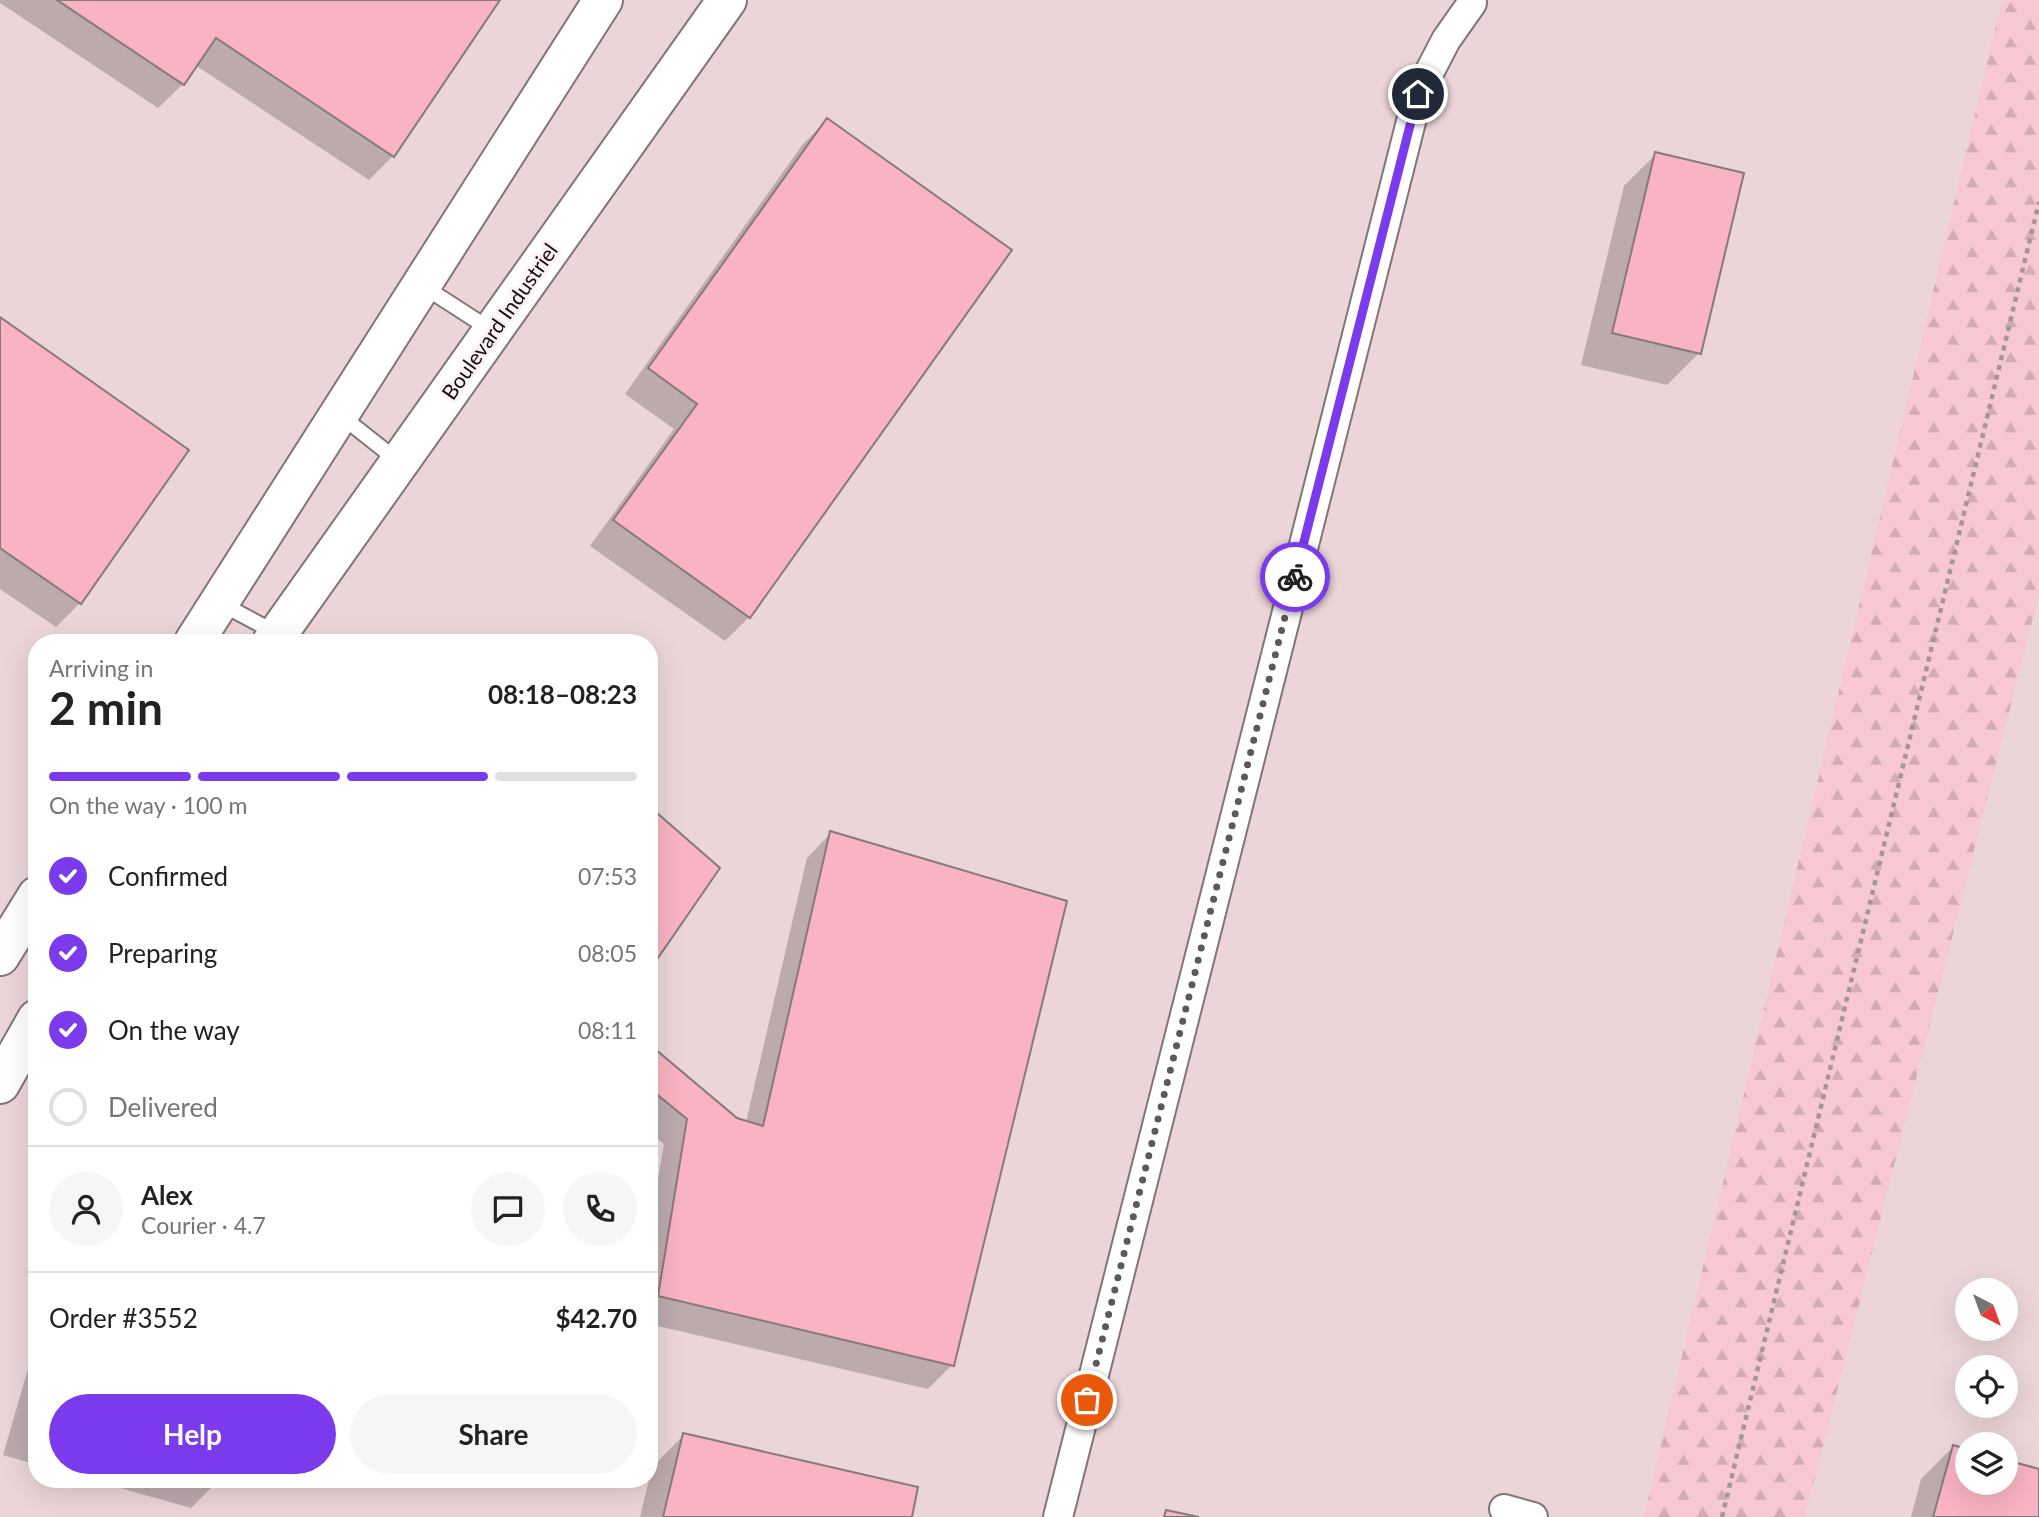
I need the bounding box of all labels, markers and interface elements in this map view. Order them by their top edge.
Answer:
pin [1388,64,1448,124]
icon: home [1399,75,1437,113]
street label: Boulevard Industriel [436,238,562,404]
courier [1260,542,1330,612]
icon: bike [1276,558,1314,596]
text: Arriving in [49,654,153,682]
text: 08:18–08:23 [488,678,637,710]
text: 2 min [49,680,163,735]
text: On the way · 100 m [49,791,248,819]
icon: check [49,857,87,895]
text: Confirmed [108,860,228,892]
text: 07:53 [578,862,637,890]
icon: check [49,934,87,972]
text: Preparing [108,937,217,969]
text: 08:05 [578,939,637,967]
icon: check [49,1011,87,1049]
text: On the way [108,1014,240,1046]
text: 08:11 [578,1016,637,1044]
text: Delivered [108,1091,218,1123]
button: person [49,1172,123,1246]
button: chat [471,1172,545,1246]
button: phone [563,1172,637,1246]
text: Alex [141,1179,193,1211]
text: Courier · 4.7 [141,1211,266,1239]
north arrow [1955,1278,2018,1340]
map controls [1955,1278,2018,1495]
text: Order #3552 [49,1302,198,1334]
text: $42.70 [555,1302,637,1334]
button: locate [1955,1355,2018,1418]
pin [1057,1370,1117,1430]
icon: bag [1068,1381,1106,1419]
button: Help [49,1394,336,1474]
button: Share [350,1394,637,1474]
button: layers [1955,1432,2018,1495]

